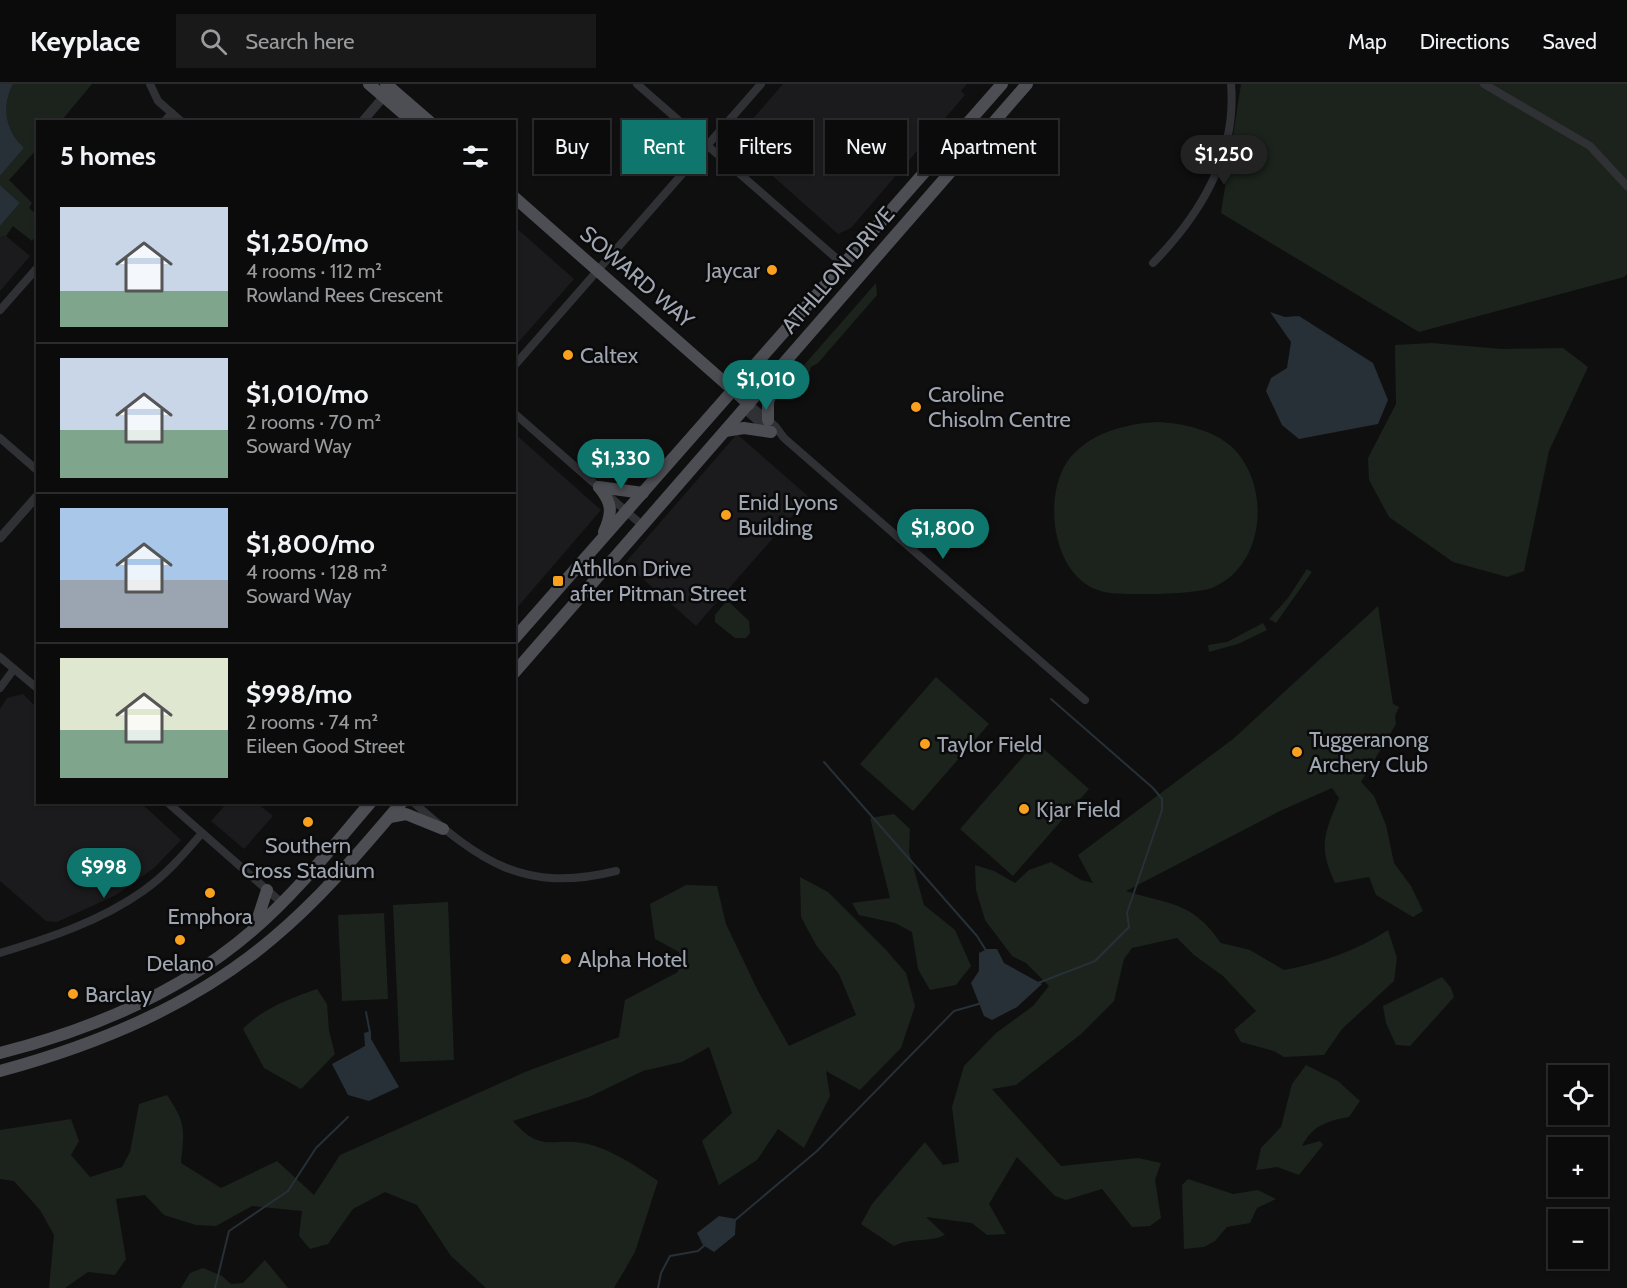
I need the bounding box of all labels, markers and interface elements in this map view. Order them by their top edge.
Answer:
search box [176,14,596,68]
text: Keyplace [30,24,140,58]
icon: search [197,25,230,58]
text: Search here [245,28,355,55]
text: Map [1348,29,1387,54]
text: Directions [1420,29,1509,54]
text: Saved [1542,29,1597,54]
chip: Buy [534,120,610,174]
chip: Rent [622,120,706,174]
chip: Filters [718,120,813,174]
chip: New [825,120,907,174]
chip: Apartment [919,120,1058,174]
pin: $1,250 [1175,135,1273,186]
text: 5 homes [60,140,156,172]
icon: filters [459,140,492,173]
text: $1,250 [1194,142,1254,166]
street label: ATHLLON DRIVE [776,201,900,339]
street label: SOWARD WAY [575,220,700,334]
text: $1,250/mo [246,227,369,259]
icon: home [108,231,180,303]
place label: Jaycar [705,257,760,284]
text: 4 rooms · 112 m² [246,259,382,283]
marker: Jaycar [765,263,779,277]
text: Rowland Rees Crescent [246,283,443,307]
place label: Caltex [580,342,639,369]
marker: Caltex [561,348,575,362]
pin: $1,010 [717,360,815,411]
text: $1,010 [736,367,796,391]
text: $1,010/mo [246,378,369,410]
place label: Caroline Chisolm Centre [928,381,1071,433]
icon: home [108,382,180,454]
marker: Caroline Chisolm Centre [909,400,923,414]
text: 2 rooms · 70 m² [246,410,381,434]
text: Soward Way [246,434,352,458]
pin: $1,330 [572,439,670,490]
text: $1,330 [591,446,651,470]
place label: Enid Lyons Building [738,489,838,541]
marker: Enid Lyons Building [719,508,733,522]
pin: $1,800 [894,509,992,560]
text: $1,800 [911,516,975,540]
text: $1,800/mo [246,528,375,560]
icon: home [108,532,180,604]
place label: Athllon Drive after Pitman Street [570,555,747,607]
text: 4 rooms · 128 m² [246,560,388,584]
marker: Athllon Drive after Pitman Street [551,574,565,588]
text: Soward Way [246,584,352,608]
text: $998/mo [246,678,352,710]
icon: home [108,682,180,754]
text: 2 rooms · 74 m² [246,710,378,734]
place label: Tuggeranong Archery Club [1309,726,1430,778]
place label: Taylor Field [937,731,1042,758]
text: Eileen Good Street [246,734,405,758]
marker: Taylor Field [918,737,932,751]
marker: Tuggeranong Archery Club [1290,745,1304,759]
place label: Kjar Field [1036,796,1121,823]
marker: Kjar Field [1017,802,1031,816]
marker: Southern Cross Stadium [301,815,315,829]
place label: Southern Cross Stadium [241,832,375,884]
pin: $998 [68,848,140,899]
text: $998 [81,855,127,879]
marker: Emphora [203,886,217,900]
place label: Emphora [168,903,253,930]
marker: Delano [173,933,187,947]
place label: Alpha Hotel [578,946,688,973]
place label: Delano [146,950,214,977]
marker: Alpha Hotel [559,952,573,966]
place label: Barclay [85,981,152,1008]
marker: Barclay [66,987,80,1001]
map controls [1548,1065,1608,1269]
button: locate [1548,1065,1608,1125]
button: + [1548,1137,1608,1197]
button: − [1548,1209,1608,1269]

